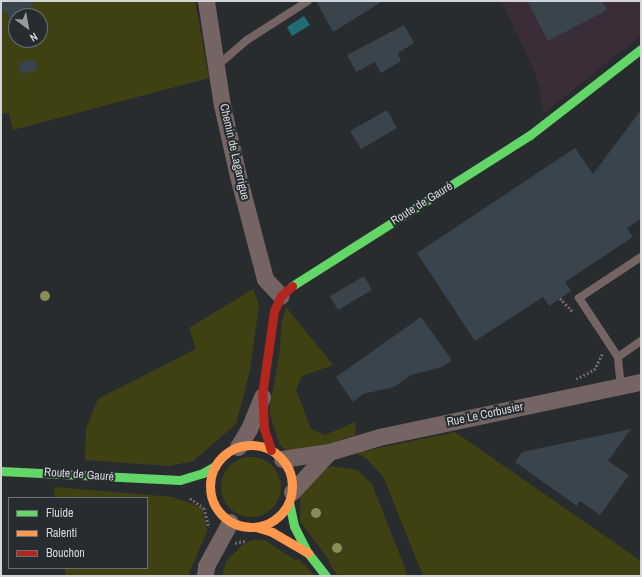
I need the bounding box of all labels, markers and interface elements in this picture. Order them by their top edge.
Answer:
north arrow [8,8,48,48]
text: N [27,30,40,45]
street label: Chemin de Lagarrigue [216,102,252,202]
street label: Route de Gauré [388,179,456,229]
street label: Rue Le Corbusier [446,400,524,430]
street label: Route de Gauré [44,465,114,485]
legend [8,497,148,569]
text: Fluide [46,505,73,521]
text: Ralenti [46,525,77,541]
text: Bouchon [46,545,85,561]

